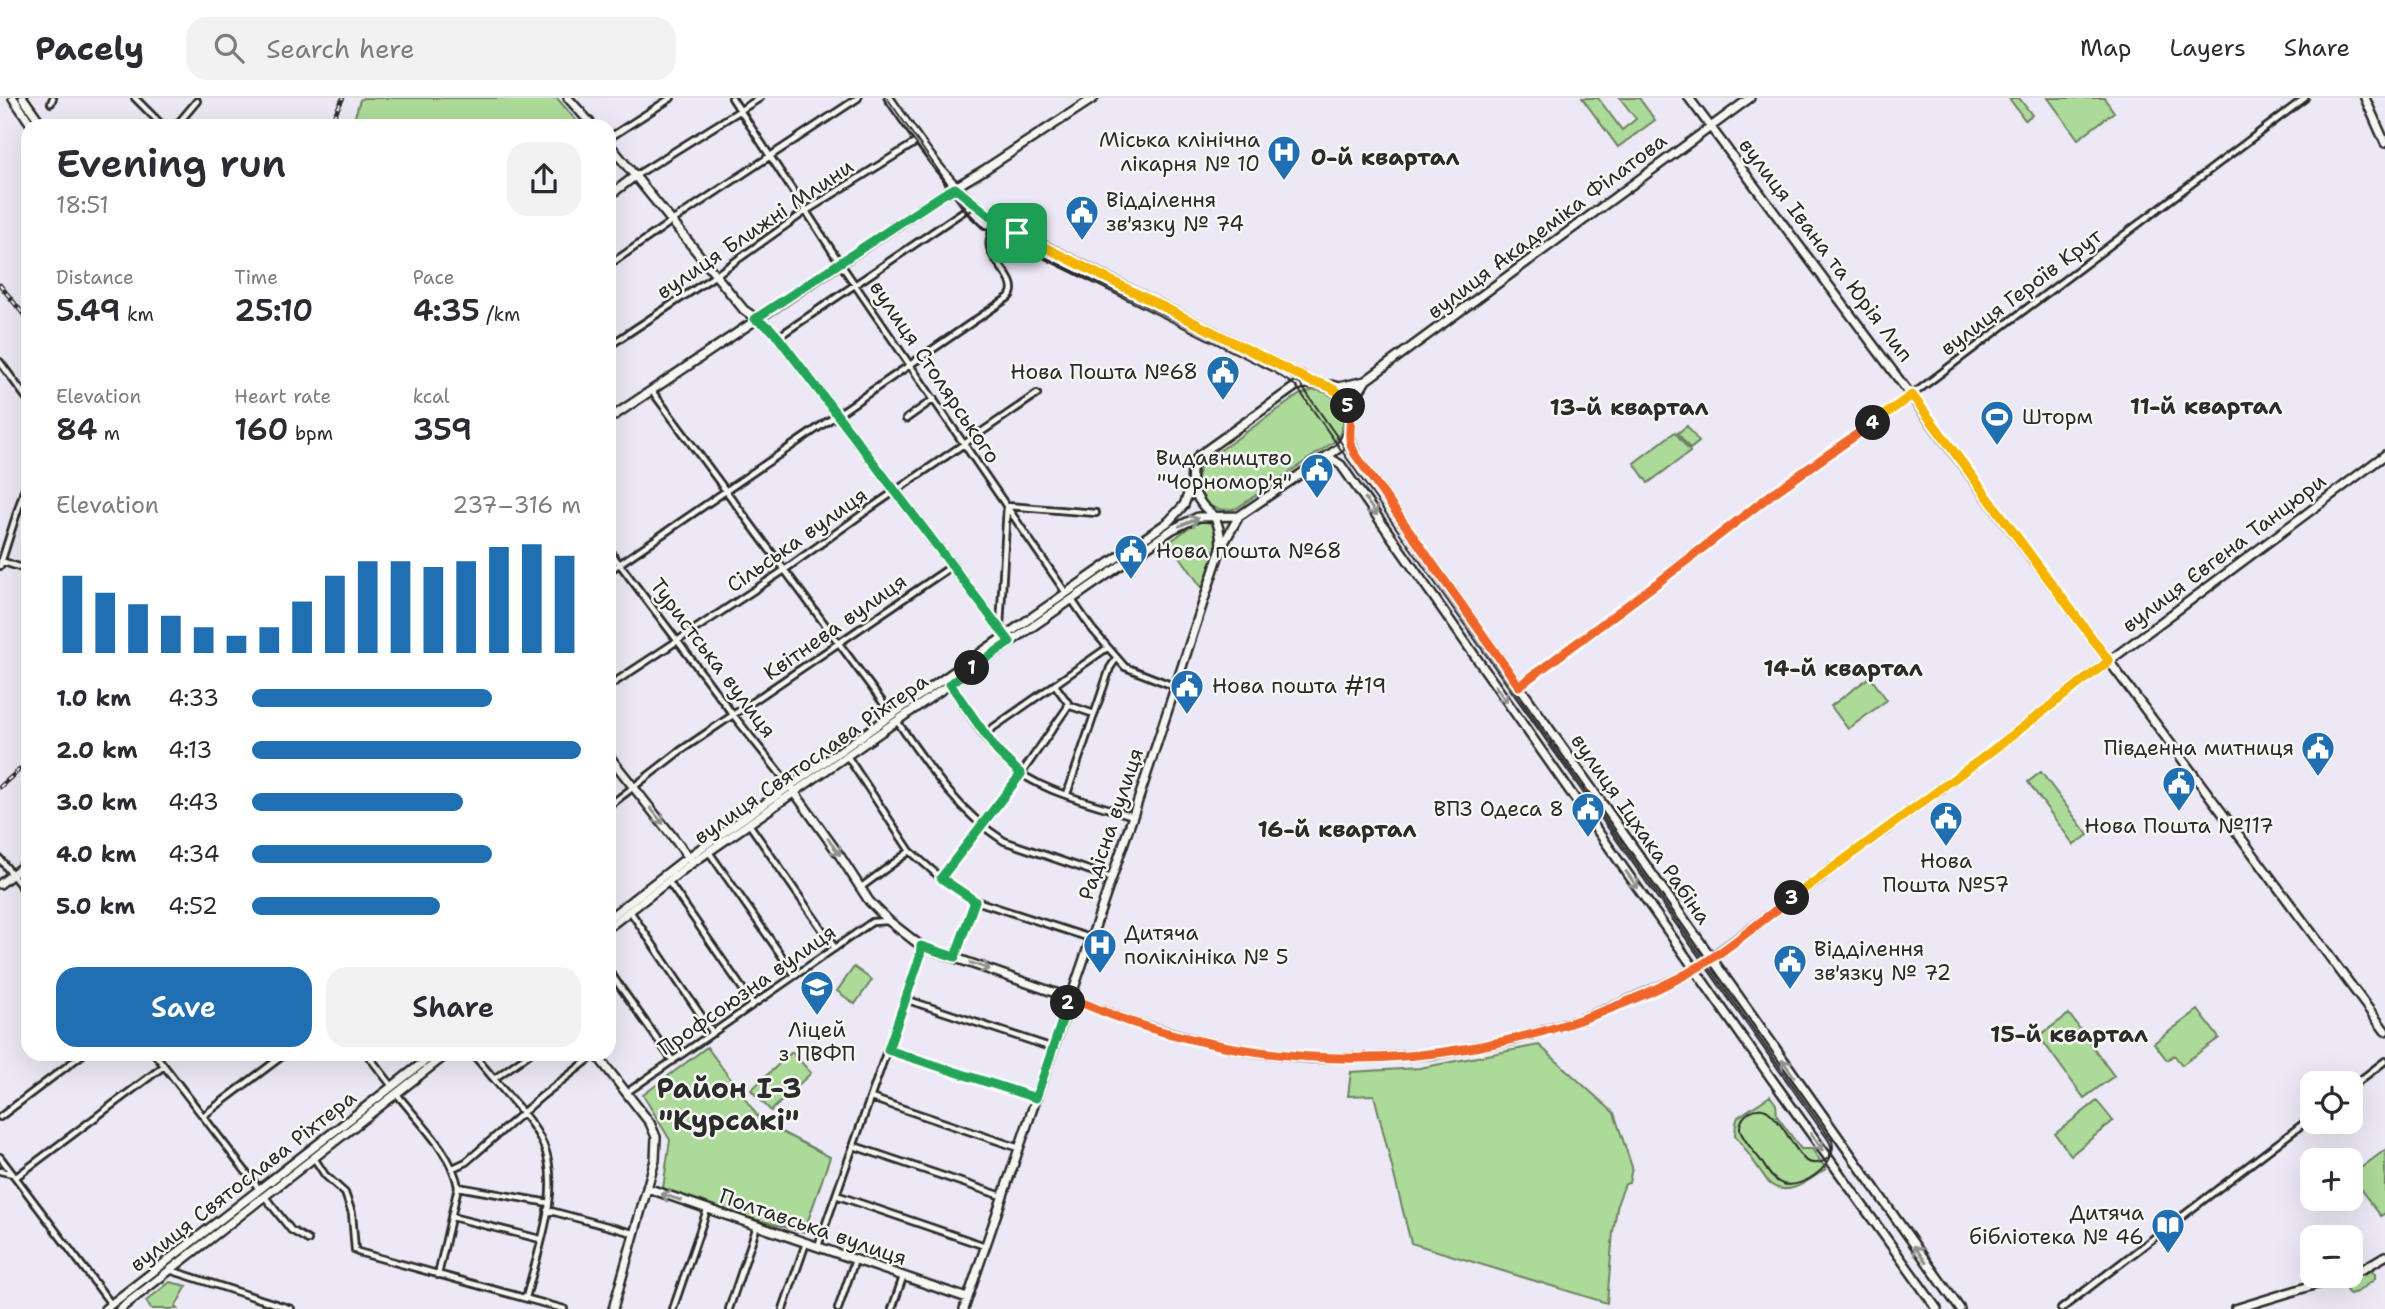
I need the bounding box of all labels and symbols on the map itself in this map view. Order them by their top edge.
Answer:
place label: Міська клінічна лікарня № 10 [1099,126,1260,178]
street label: вулиця Академіка Філатова [1422,127,1672,325]
street label: вулиця Івана та Юрія Лип [1733,132,1919,368]
hospital icon: Міська клінічна лікарня № 10 [1265,133,1303,182]
district label: 0-й квартал [1311,142,1459,172]
street label: вулиця Ближні Млини [651,152,859,305]
place label: Відділення зв'язку № 74 [1106,186,1244,238]
public building icon: Відділення зв'язку № 74 [1063,193,1101,242]
pin [987,203,1047,263]
street label: вулиця Героїв Крут [1935,222,2108,362]
street label: вулиця Столярського [863,275,1007,469]
public building icon: Нова Пошта №68 [1204,353,1242,402]
place label: Нова Пошта №68 [1010,358,1198,386]
pin: 5 [1330,388,1366,424]
district label: 11-й квартал [2130,391,2282,421]
district label: 13-й квартал [1549,392,1709,422]
sports icon: Шторм [1978,398,2016,447]
place label: Шторм [2022,403,2093,431]
pin: 4 [1856,406,1890,440]
place label: Видавництво "Чорномор'я" [1156,444,1292,496]
public building icon: Видавництво "Чорномор'я" [1298,451,1336,500]
street label: вулиця Євгена Танцюри [2116,467,2332,639]
street label: Сільська вулиця [721,481,873,599]
one-way arrow [1364,497,1378,517]
one-way arrow [1177,515,1199,528]
public building icon: Нова пошта №68 [1112,532,1150,581]
place label: Нова пошта №68 [1156,537,1342,565]
street label: Квітнева вулиця [758,567,912,687]
street label: Туристська вулиця [644,572,782,744]
pin: 1 [954,650,990,686]
district label: 14-й квартал [1763,653,1923,683]
street label: вулиця Святослава Ріхтера [688,667,934,851]
public building icon: Нова пошта #19 [1168,667,1206,716]
place label: Нова пошта #19 [1212,672,1387,700]
one-way arrow [1494,684,1508,703]
street label: вулиця Іцхака Рабіна [1564,728,1718,930]
public building icon: Південна митниця [2299,729,2337,778]
place label: Південна митниця [2104,734,2294,762]
street label: Радісна вулиця [1072,744,1150,904]
public building icon: Нова Пошта №117 [2160,764,2198,813]
public building icon: ВПЗ Одеса 8 [1569,790,1607,839]
place label: ВПЗ Одеса 8 [1434,795,1564,823]
public building icon: Нова Пошта №57 [1927,799,1965,848]
one-way arrow [649,806,664,825]
place label: Нова Пошта №117 [2084,812,2274,840]
district label: 16-й квартал [1257,814,1417,844]
one-way arrow [827,837,841,856]
place label: Нова Пошта №57 [1883,847,2009,899]
one-way arrow [1625,870,1639,889]
pin: 3 [1774,880,1810,916]
street label: Профсоюзна вулиця [652,918,842,1062]
place label: Дитяча поліклініка № 5 [1124,919,1289,971]
hospital icon: Дитяча поліклініка № 5 [1081,926,1119,975]
place label: Відділення зв'язку № 72 [1814,935,1951,987]
public building icon: Відділення зв'язку № 72 [1771,942,1809,991]
one-way arrow [968,961,990,973]
school or university icon: Ліцей з ПВФП [798,968,836,1017]
pin: 2 [1050,986,1086,1020]
place label: Ліцей з ПВФП [779,1016,855,1068]
district label: 15-й квартал [1990,1019,2148,1049]
one-way arrow [1781,1059,1795,1078]
district label: Район І-3 "Курсакі" [656,1069,802,1139]
street label: вулиця Святослава Ріхтера [124,1084,362,1278]
one-way arrow [1810,1132,1824,1151]
street label: Полтавська вулиця [716,1182,910,1272]
one-way arrow [660,1190,682,1203]
place label: Дитяча бібліотека № 46 [1969,1199,2144,1251]
library icon: Дитяча бібліотека № 46 [2149,1206,2187,1255]
one-way arrow [1913,1245,1927,1264]

